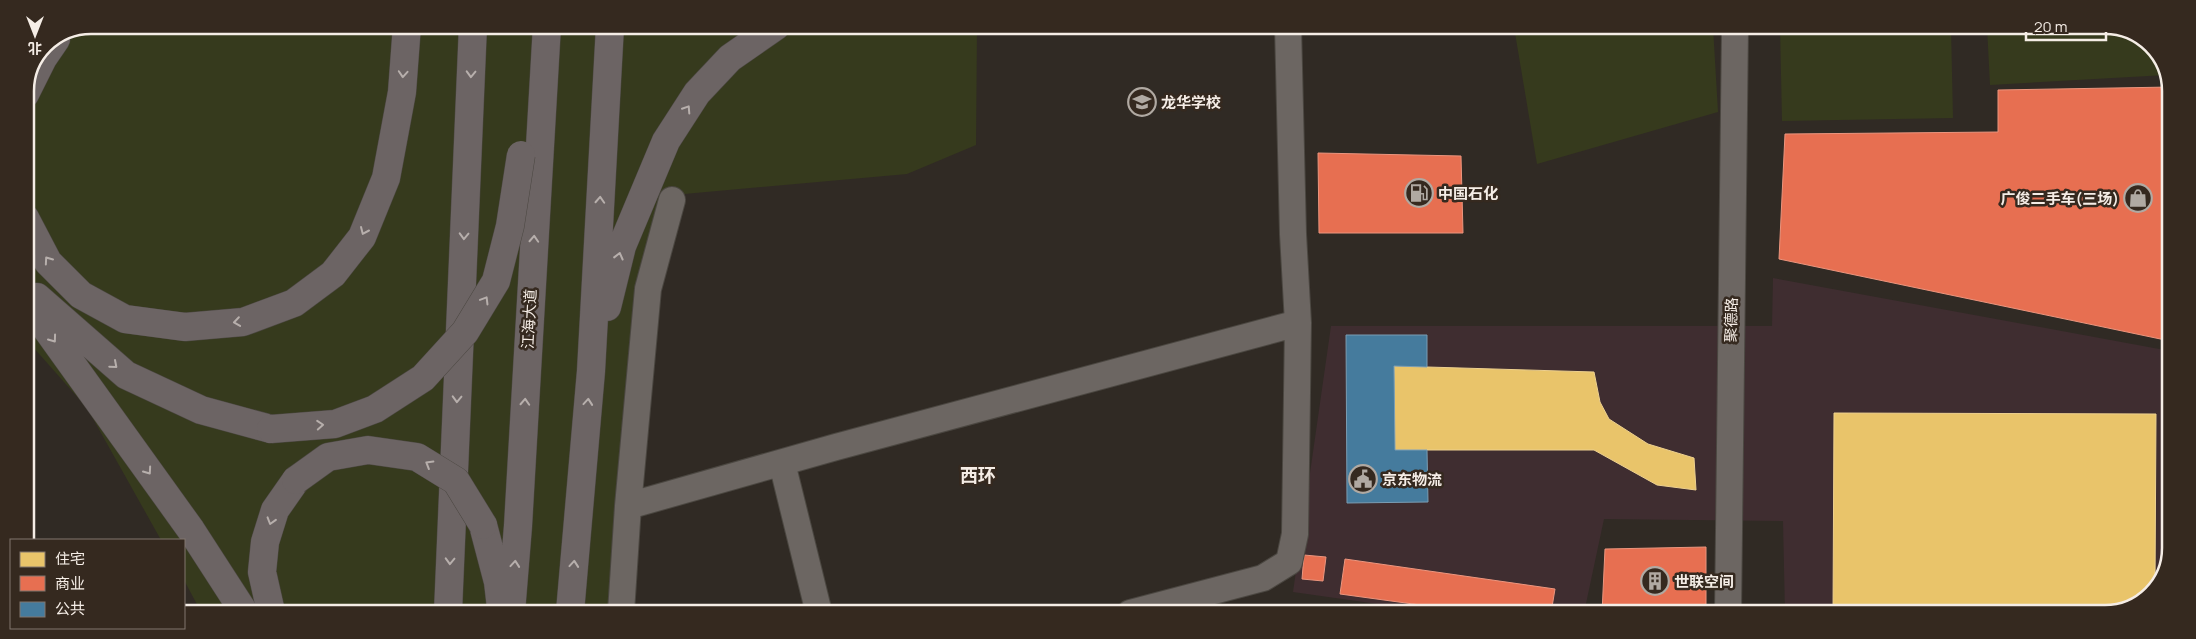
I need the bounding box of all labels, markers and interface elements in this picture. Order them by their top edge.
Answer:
north arrow [10,10,60,60]
scale bar [2026,10,2106,42]
text: 20 m [2034,16,2067,37]
text: 北 [28,39,42,58]
one-way arrow [398,70,409,78]
one-way arrow [466,70,476,78]
school or university icon: 龙华学校 [1127,87,1157,117]
place label: 龙华学校 [1161,92,1221,113]
one-way arrow [680,105,690,114]
fuel station icon: 中国石化 [1404,178,1434,208]
place label: 中国石化 [1438,183,1498,204]
shop icon: 广俊二手车(三场) [2123,183,2153,213]
place label: 广俊二手车(三场) [2000,188,2119,209]
one-way arrow [595,196,606,204]
one-way arrow [360,226,371,235]
one-way arrow [459,233,470,241]
one-way arrow [528,235,539,243]
one-way arrow [613,252,624,261]
one-way arrow [45,256,54,266]
street label: 江海大道 [517,288,541,350]
one-way arrow [478,297,488,306]
street label: 聚德路 [1720,297,1742,343]
one-way arrow [233,316,241,327]
one-way arrow [47,333,56,343]
one-way arrow [109,359,118,368]
one-way arrow [452,395,463,403]
one-way arrow [519,397,530,405]
one-way arrow [582,398,593,406]
one-way arrow [316,420,324,431]
one-way arrow [425,461,434,471]
district label: 西环 [960,463,996,487]
public building icon: 京东物流 [1348,464,1378,494]
one-way arrow [143,465,151,474]
place label: 京东物流 [1382,469,1442,490]
one-way arrow [267,517,277,525]
legend [10,539,185,629]
text: 住宅 [55,548,85,569]
one-way arrow [445,557,456,565]
one-way arrow [509,559,520,567]
one-way arrow [568,560,579,568]
building icon: 世联空间 [1640,566,1670,596]
place label: 世联空间 [1674,571,1734,592]
text: 商业 [55,573,85,594]
text: 公共 [55,598,85,619]

